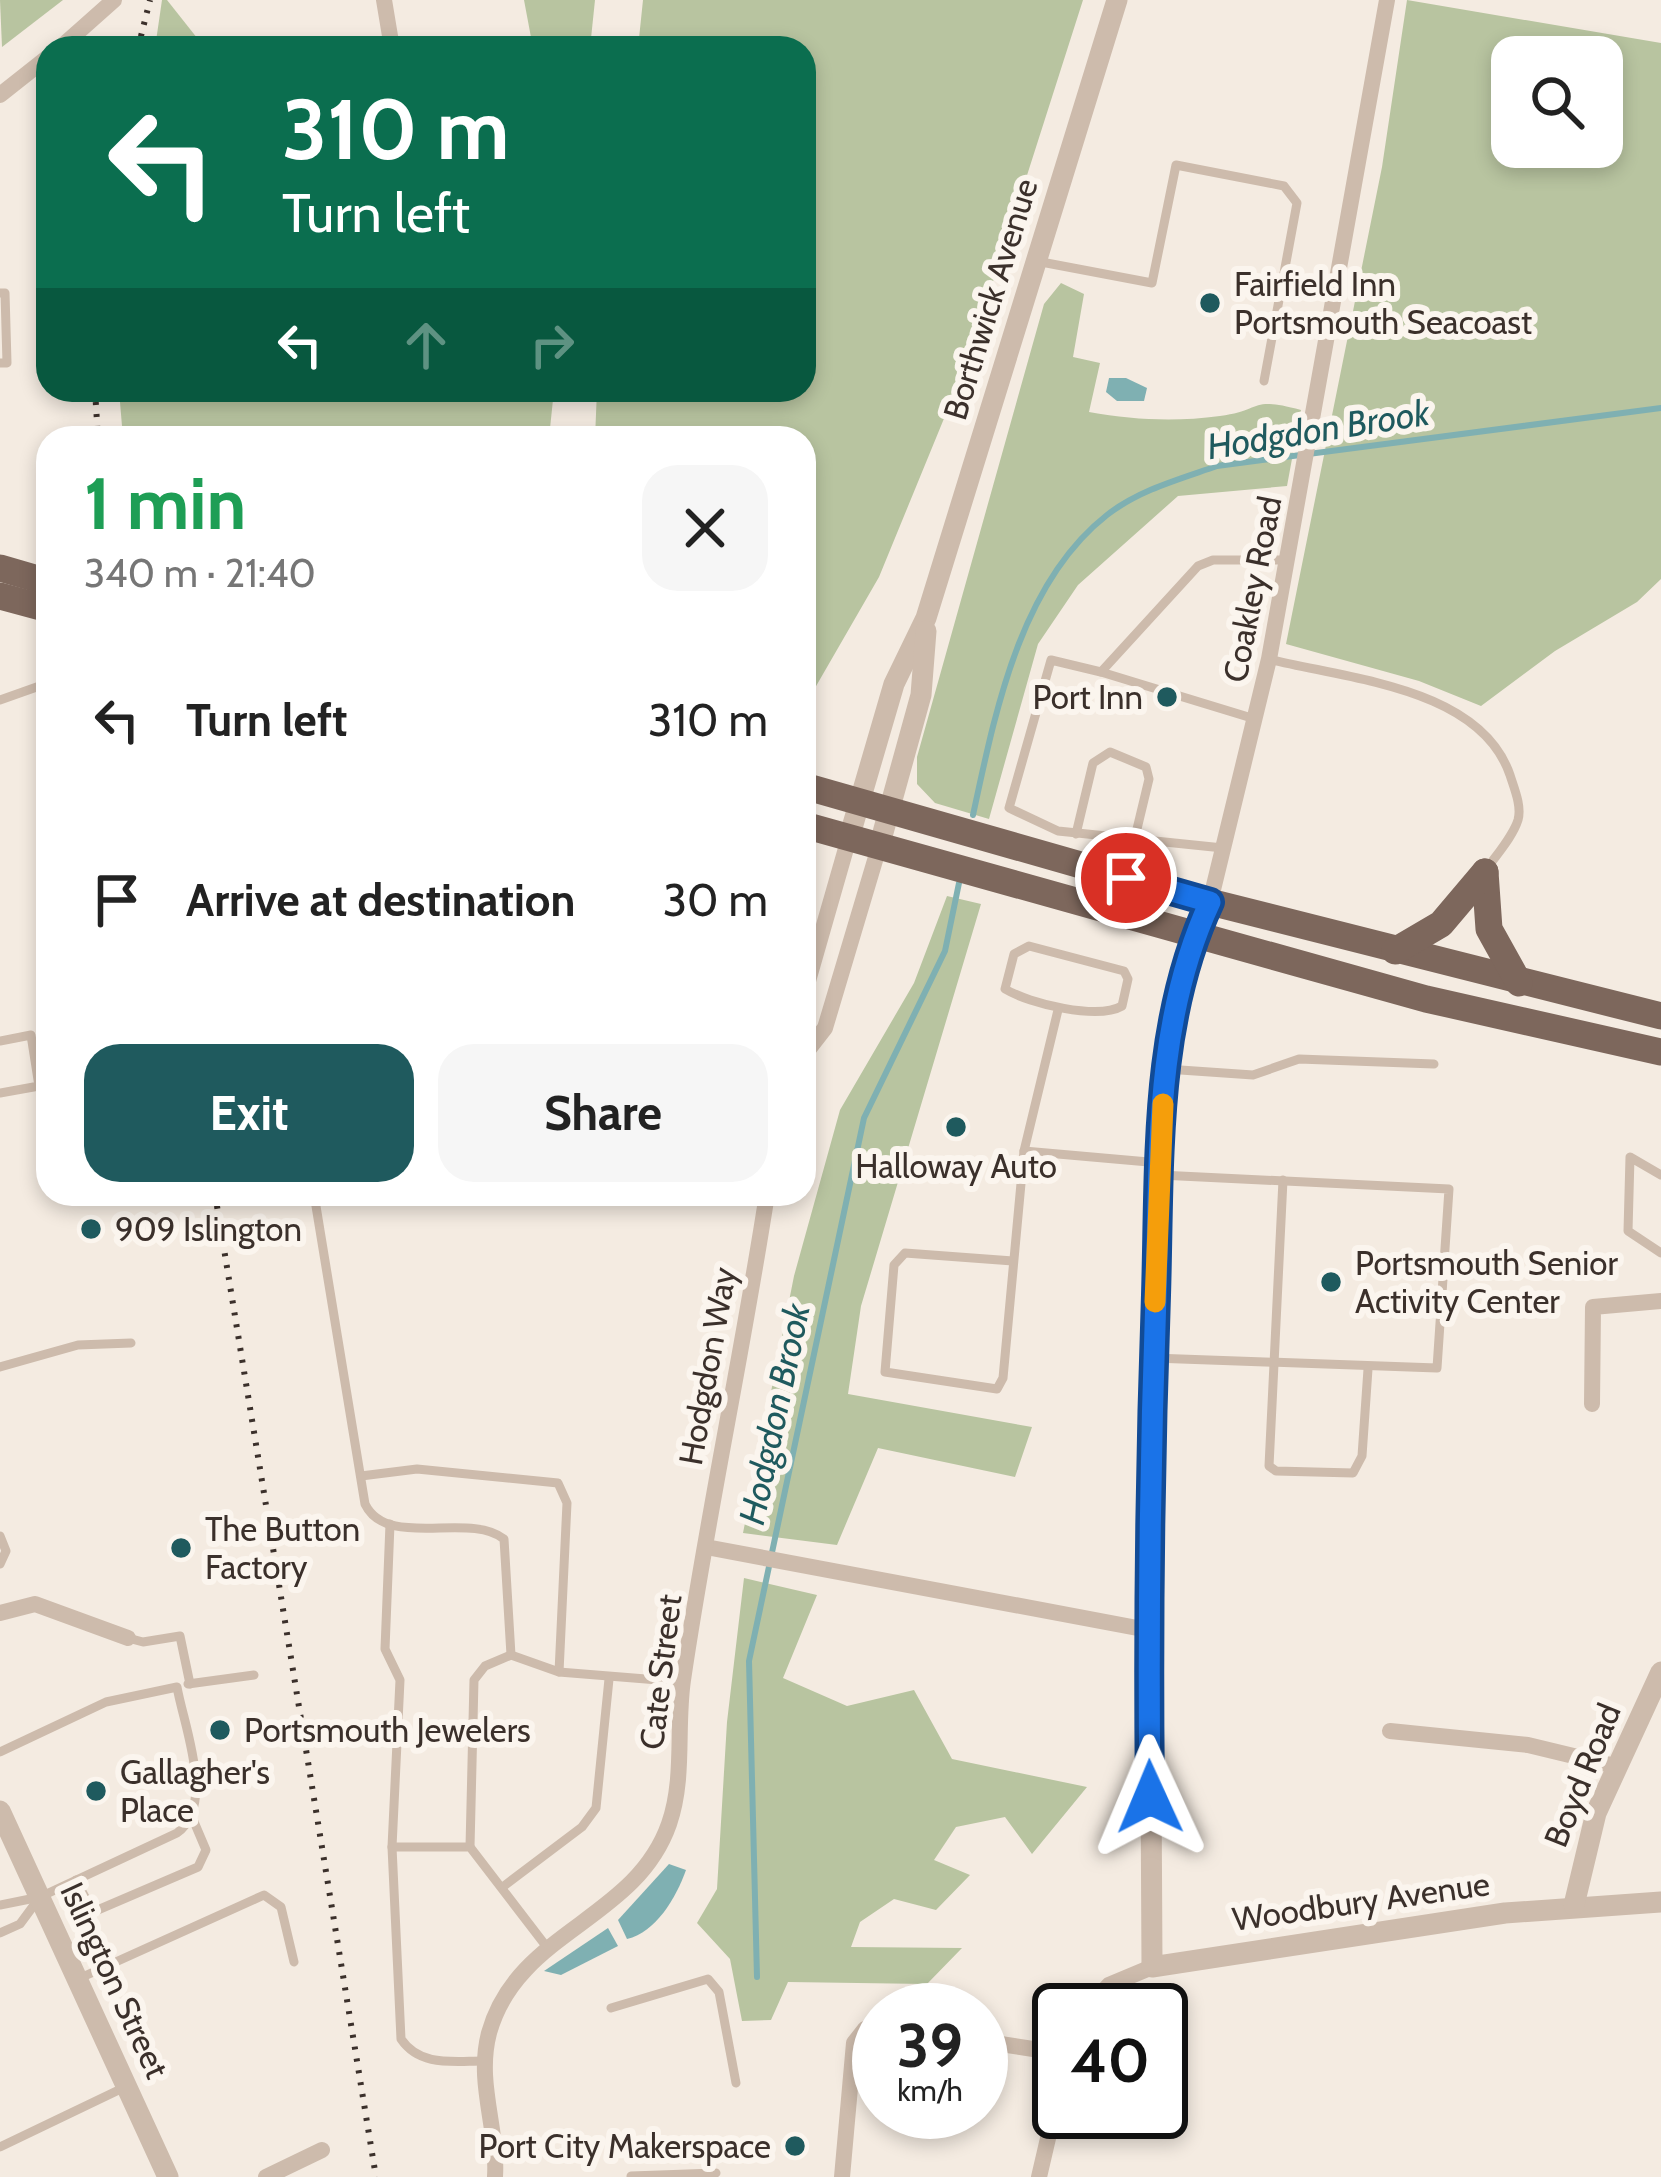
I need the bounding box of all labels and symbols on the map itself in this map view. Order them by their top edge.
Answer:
street label: Borthwick Avenue [934,174,1046,424]
place label: Fairfield Inn Portsmouth Seacoast [1234,264,1532,342]
marker: Fairfield Inn Portsmouth Seacoast [1197,290,1223,316]
water label: Hodgdon Brook [1204,389,1434,468]
street label: Coakley Road [1214,493,1290,685]
place label: Port Inn [1032,677,1143,717]
marker: Port Inn [1154,684,1180,710]
pin [1075,827,1177,929]
marker: Halloway Auto [943,1114,969,1140]
place label: Halloway Auto [855,1146,1057,1186]
place label: 909 Islington [115,1209,302,1249]
marker: 909 Islington [78,1216,104,1242]
place label: Portsmouth Senior Activity Center [1355,1243,1618,1321]
street label: Hodgdon Way [670,1264,744,1468]
marker: Portsmouth Senior Activity Center [1318,1269,1344,1295]
water label: Hodgdon Brook [729,1298,819,1528]
place label: The Button Factory [205,1509,360,1587]
marker: The Button Factory [168,1535,194,1561]
street label: Cate Street [631,1592,689,1752]
street label: Boyd Road [1535,1697,1629,1853]
place label: Portsmouth Jewelers [244,1710,531,1750]
marker: Portsmouth Jewelers [207,1717,233,1743]
position arrow [1087,1734,1213,1860]
place label: Gallagher's Place [120,1752,270,1830]
marker: Gallagher's Place [83,1778,109,1804]
street label: Woodbury Avenue [1230,1863,1492,1939]
street label: Islington Street [52,1876,178,2084]
speed limit sign: 40 [1032,1983,1188,2139]
place label: Port City Makerspace [479,2126,771,2166]
marker: Port City Makerspace [782,2133,808,2159]

